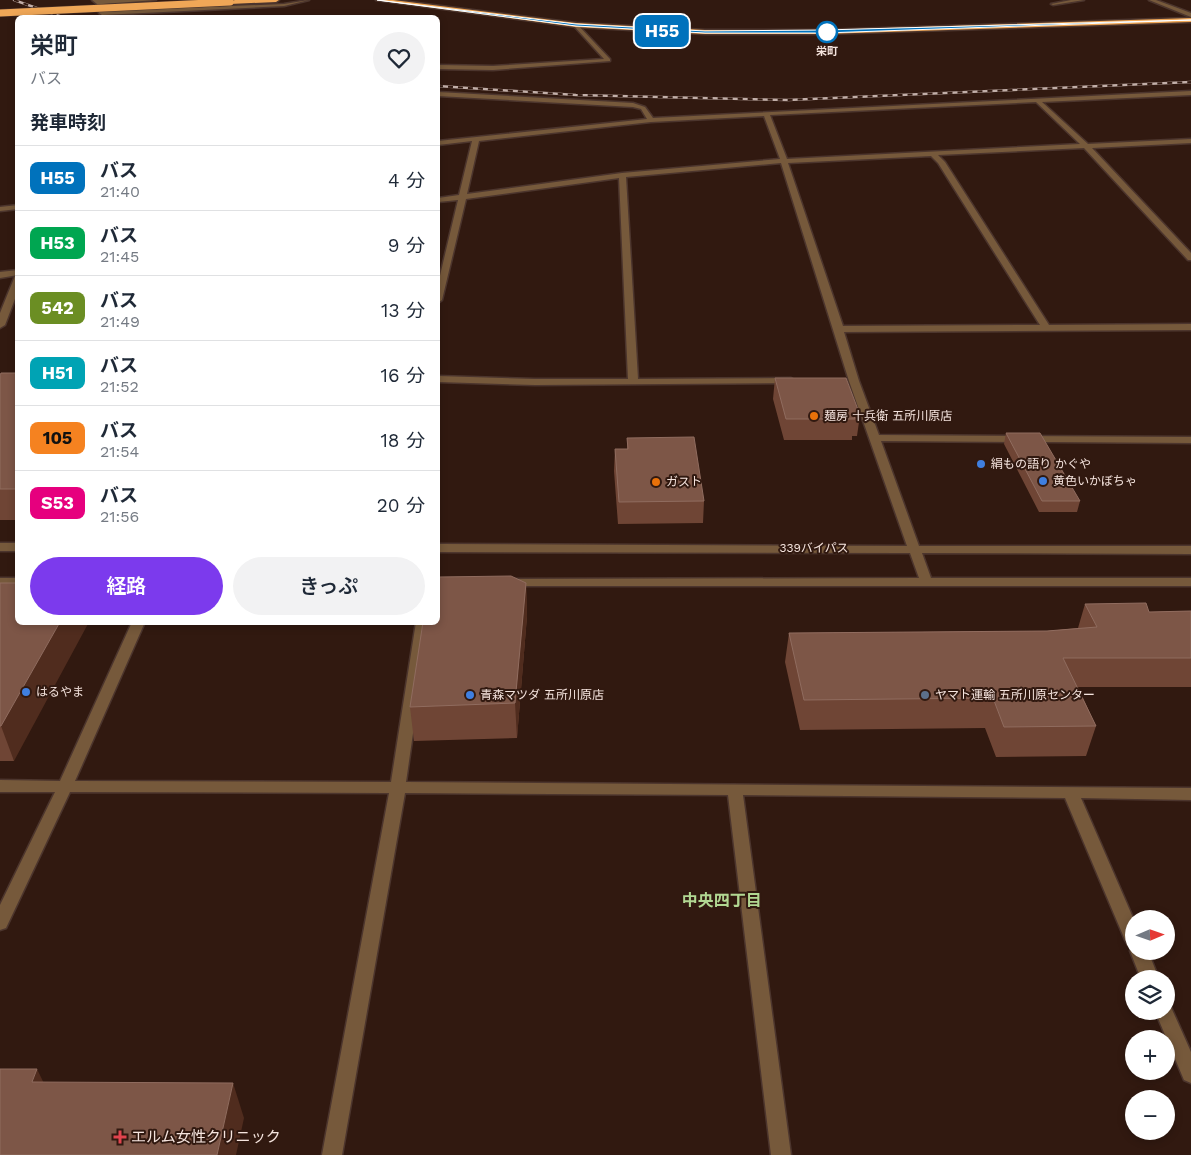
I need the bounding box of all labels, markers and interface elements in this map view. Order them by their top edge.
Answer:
line badge: H55 [633,15,691,47]
text: H55 [645,20,679,41]
marker: 栄町 [816,21,838,43]
text: 栄町 [30,32,78,60]
button: heart [373,32,425,84]
place label: 栄町 [816,45,838,58]
text: バス [30,69,62,88]
text: 発車時刻 [30,111,106,134]
text: バス [100,159,138,182]
text: H55 [40,167,75,188]
text: 4 分 [388,169,425,192]
text: 21:40 [100,182,140,201]
text: バス [100,224,138,247]
text: H53 [40,232,75,253]
text: 9 分 [388,234,425,257]
text: 21:45 [100,247,139,266]
text: バス [100,289,138,312]
text: 542 [41,297,74,318]
text: 13 分 [381,299,425,322]
text: 21:49 [100,312,140,331]
text: バス [100,354,138,377]
text: H51 [42,362,73,383]
text: 16 分 [381,364,425,387]
text: 21:52 [100,377,139,396]
place label: 麺房 十兵衛 五所川原店 [824,409,952,423]
marker: 麺房 十兵衛 五所川原店 [808,410,820,422]
text: バス [100,419,138,442]
text: 105 [43,427,72,448]
text: 18 分 [380,429,425,452]
text: 21:54 [100,442,139,461]
place label: 絹もの語り かぐや [991,457,1091,471]
marker: 絹もの語り かぐや [975,458,987,470]
place label: 黄色いかぼちゃ [1053,474,1137,488]
place label: ガスト [666,475,702,489]
marker: 黄色いかぼちゃ [1037,475,1049,487]
marker: ガスト [650,476,662,488]
text: バス [100,484,138,507]
text: S53 [41,492,74,513]
text: 20 分 [377,494,425,517]
text: 21:56 [100,507,139,526]
street label: 339バイパス [779,541,849,555]
button: 経路 [30,557,223,615]
button: きっぷ [233,557,425,615]
place label: はるやま [36,685,84,699]
marker: はるやま [20,686,32,698]
place label: 青森マツダ 五所川原店 [480,688,604,702]
place label: ヤマト運輸 五所川原センター [935,688,1095,702]
marker: 青森マツダ 五所川原店 [464,689,476,701]
marker: ヤマト運輸 五所川原センター [919,689,931,701]
district label: 中央四丁目 [682,891,762,910]
north arrow [1125,910,1175,960]
map controls [1125,910,1175,1140]
button: layers [1125,970,1175,1020]
button: + [1125,1030,1175,1080]
button: − [1125,1090,1175,1140]
place label: エルム女性クリニック [131,1128,281,1146]
marker: エルム女性クリニック [113,1130,127,1144]

